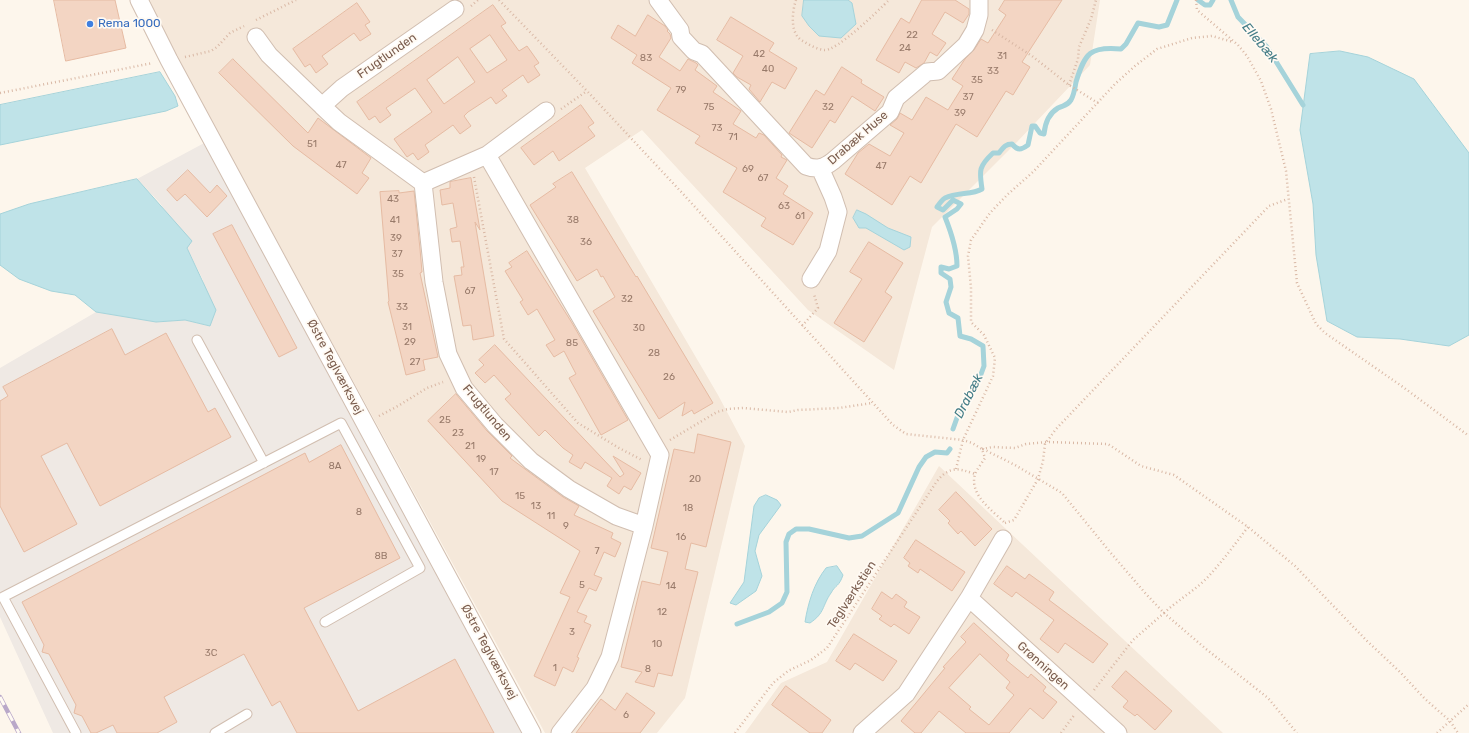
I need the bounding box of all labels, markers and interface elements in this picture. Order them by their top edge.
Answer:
place label: Rema 1000 [98,17,161,31]
marker: Rema 1000 [85,19,95,29]
water label: Ellebæk [1239,20,1281,66]
house number: 22 [906,29,918,41]
street label: Frugtlunden [355,30,419,82]
house number: 24 [899,42,911,54]
house number: 42 [753,48,765,60]
house number: 31 [997,50,1007,62]
house number: 83 [640,52,652,64]
house number: 40 [762,63,774,75]
house number: 33 [987,65,999,77]
house number: 35 [971,74,983,86]
house number: 79 [675,84,687,96]
house number: 37 [962,91,974,103]
house number: 75 [703,101,715,113]
house number: 32 [822,101,834,113]
house number: 39 [954,107,966,119]
street label: Drabæk Huse [825,108,891,168]
house number: 73 [711,122,723,134]
house number: 71 [728,131,738,143]
house number: 51 [307,138,317,150]
house number: 47 [335,159,347,171]
house number: 47 [875,160,887,172]
house number: 69 [742,163,754,175]
house number: 67 [758,172,768,184]
house number: 43 [387,193,399,205]
house number: 63 [778,200,790,212]
house number: 61 [795,210,805,222]
house number: 41 [390,214,400,226]
house number: 38 [567,214,579,226]
house number: 39 [390,232,402,244]
house number: 36 [580,236,592,248]
house number: 37 [391,248,403,260]
house number: 35 [392,268,404,280]
house number: 67 [465,285,475,297]
house number: 32 [621,293,633,305]
house number: 33 [396,301,408,313]
street label: Østre Teglværksvej [304,317,366,417]
house number: 31 [402,321,412,333]
house number: 30 [633,322,645,334]
house number: 29 [404,336,416,348]
house number: 85 [566,337,578,349]
house number: 28 [648,347,660,359]
house number: 27 [410,356,420,368]
house number: 26 [663,371,675,383]
water label: Drabæk [951,371,987,421]
street label: Frugtlunden [459,382,515,444]
house number: 25 [439,414,451,426]
house number: 23 [452,427,464,439]
house number: 21 [465,440,475,452]
house number: 19 [476,453,486,465]
house number: 8A [328,460,342,472]
house number: 17 [489,466,499,478]
house number: 20 [689,473,701,485]
house number: 15 [515,490,525,502]
house number: 13 [531,500,541,512]
house number: 18 [683,502,693,514]
house number: 8 [356,506,362,518]
house number: 11 [547,510,555,522]
house number: 9 [563,520,569,532]
house number: 16 [676,531,686,543]
house number: 7 [594,545,600,557]
house number: 8B [374,550,388,562]
street label: Teglværkstien [825,558,879,632]
house number: 5 [579,579,585,591]
house number: 14 [666,580,676,592]
street label: Østre Teglværksvej [458,602,520,702]
house number: 12 [657,606,667,618]
house number: 3 [569,626,575,638]
house number: 10 [652,638,662,650]
street label: Grønningen [1014,639,1072,693]
house number: 3C [205,647,217,659]
house number: 1 [553,662,557,674]
house number: 8 [645,663,651,675]
house number: 6 [623,709,629,721]

